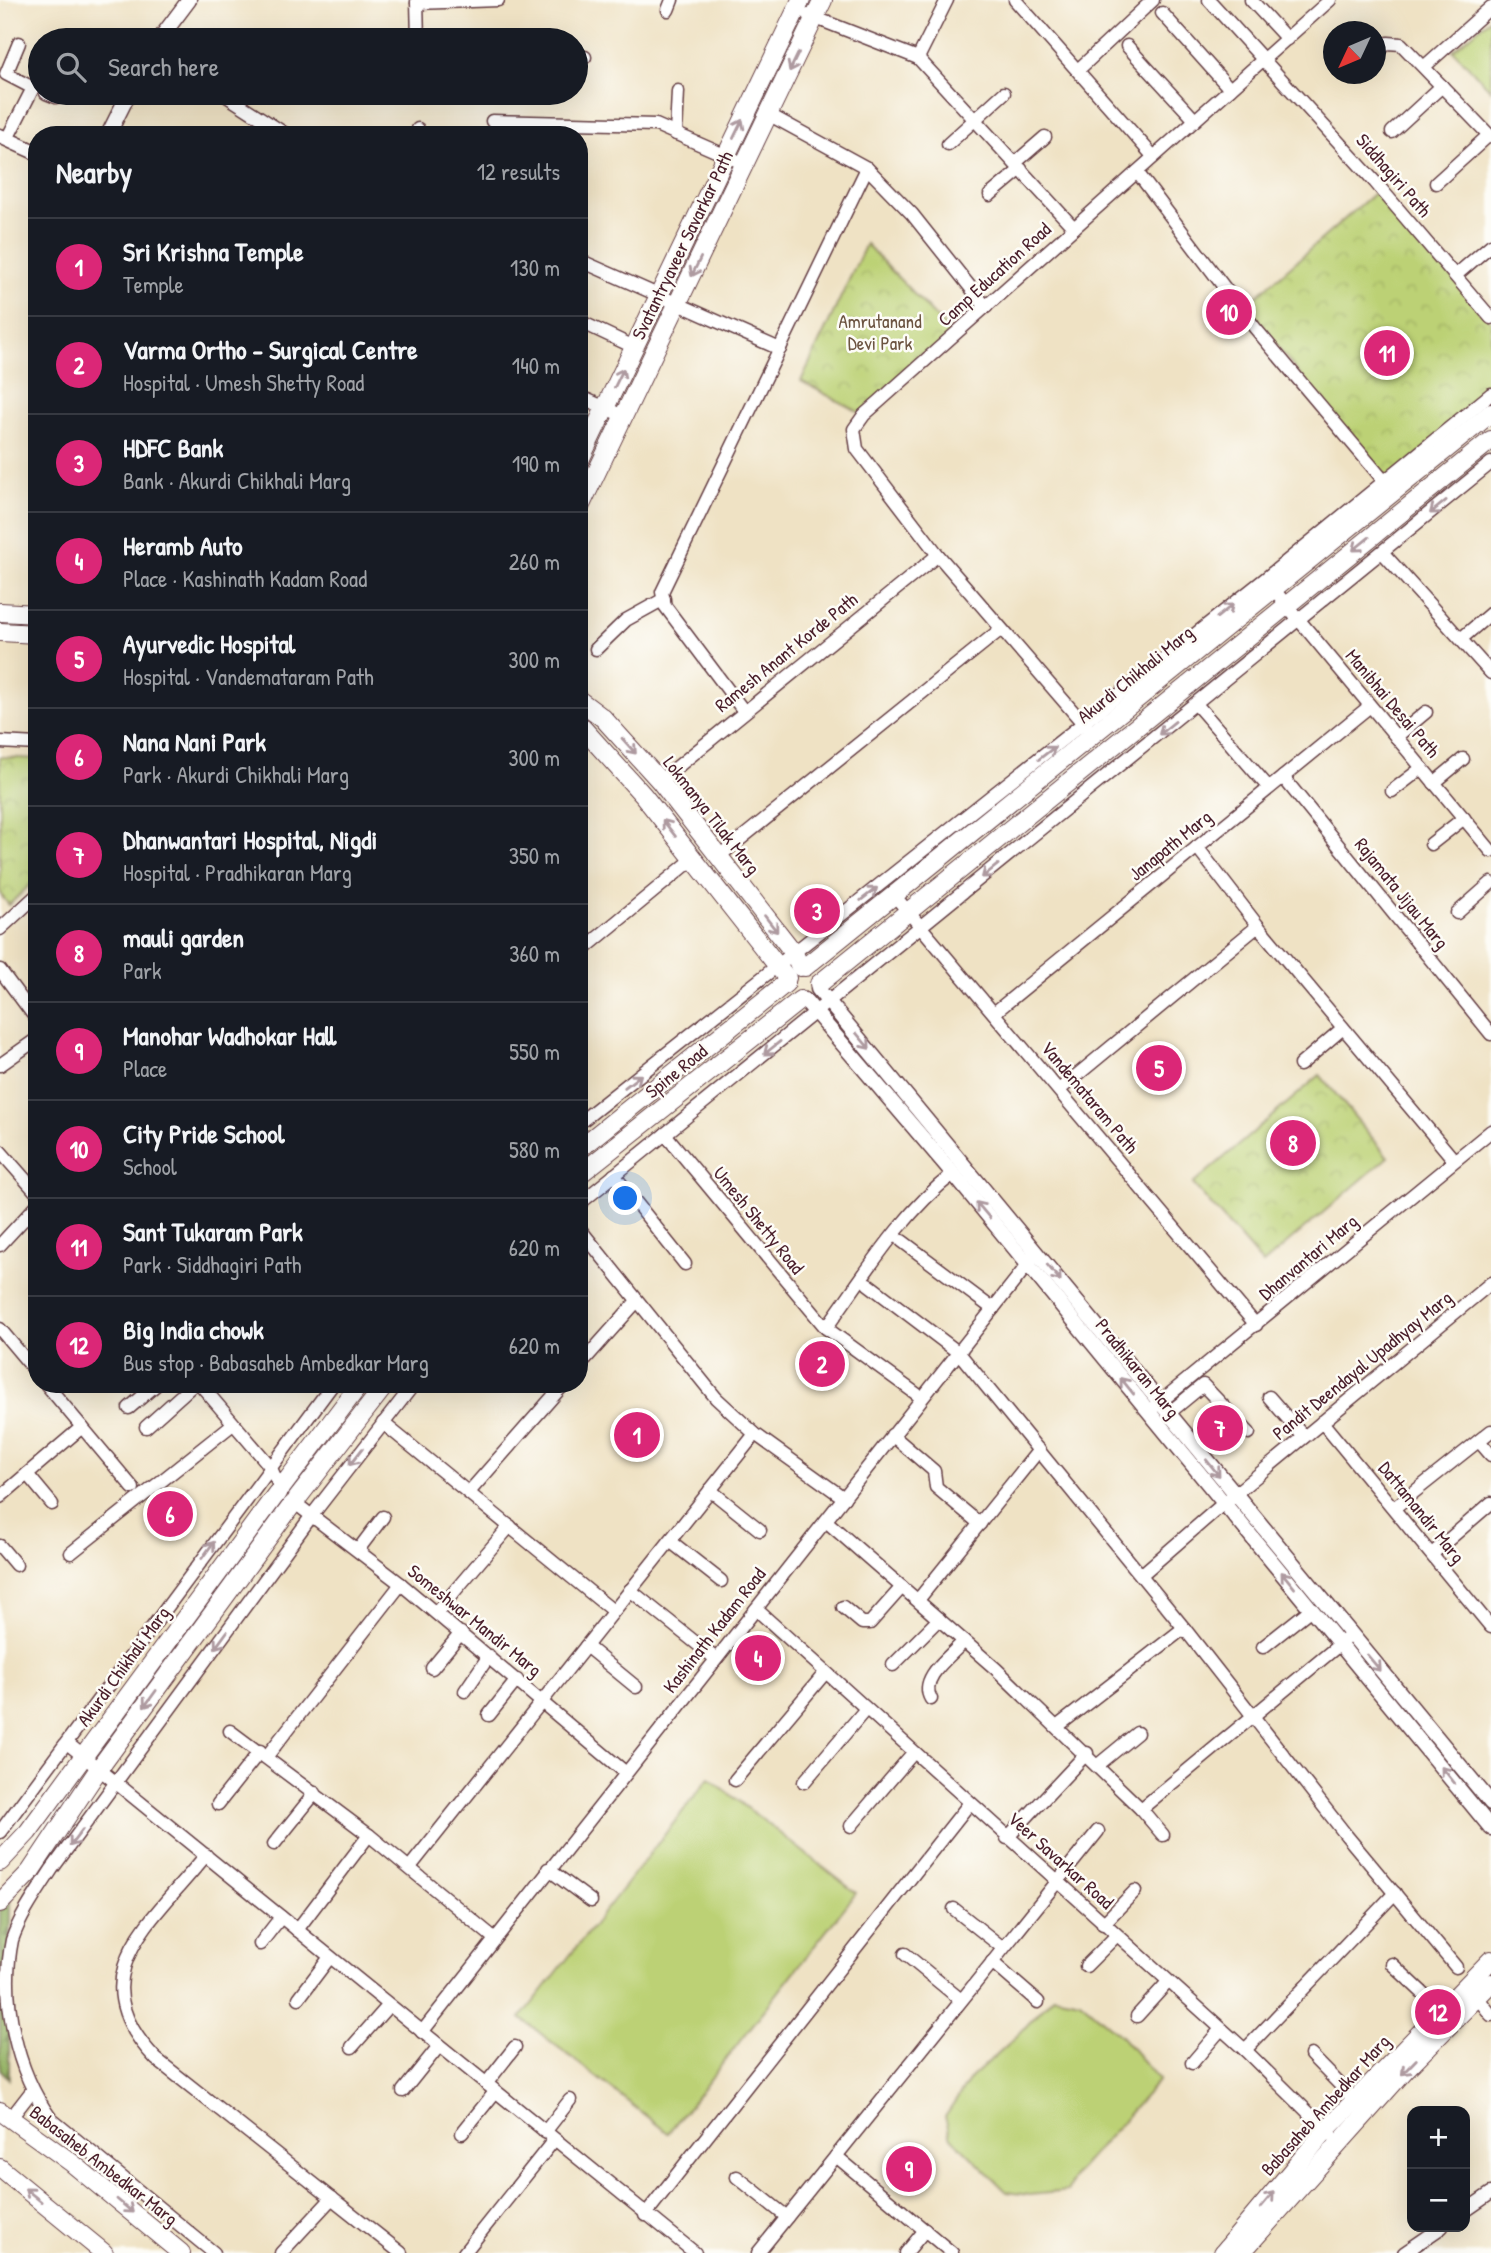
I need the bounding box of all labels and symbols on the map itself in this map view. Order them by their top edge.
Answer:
north arrow [1323,21,1386,84]
one-way arrow [786,51,799,72]
one-way arrow [732,119,746,140]
street label: Siddhagiri Path [1350,128,1438,222]
street label: Svatantryaveer Savarkar Path [625,146,739,344]
street label: Camp Education Road [932,216,1057,332]
one-way arrow [688,256,702,277]
pin: 10 [1206,286,1252,338]
park label: Amrutanand Devi Park [838,308,922,356]
pin: 11 [1364,327,1410,379]
one-way arrow [613,368,627,389]
one-way arrow [1430,499,1448,514]
one-way arrow [1352,536,1371,551]
street label: Ramesh Anant Korde Path [709,586,863,718]
one-way arrow [1216,603,1234,619]
street label: Akurdi Chikhali Marg [1072,619,1198,729]
street label: Manibhai Desai Path [1340,643,1446,763]
one-way arrow [1158,720,1176,735]
one-way arrow [621,737,637,755]
one-way arrow [1038,745,1056,760]
street label: Lokmanya Tilak Marg [657,750,767,880]
street label: Janapath Marg [1123,804,1217,886]
one-way arrow [661,820,676,838]
street label: Rajamata Jijau Marg [1349,832,1455,954]
one-way arrow [982,863,1000,879]
pin: 3 [794,885,840,937]
one-way arrow [859,886,878,901]
one-way arrow [763,914,778,932]
one-way arrow [855,1032,870,1050]
street label: Vandemataram Path [1035,1035,1145,1159]
street label: Spine Road [640,1038,713,1104]
one-way arrow [764,1040,782,1055]
pin: 5 [1136,1042,1182,1094]
one-way arrow [623,1073,642,1088]
pin: 8 [1270,1117,1316,1169]
street label: Umesh Shetty Road [708,1161,811,1280]
your location [608,1181,642,1215]
one-way arrow [975,1201,991,1219]
street label: Dhanvantari Marg [1253,1208,1363,1306]
one-way arrow [1046,1264,1062,1282]
street label: Pandit Deendayal Upadhyay Marg [1267,1284,1457,1446]
street label: Pradhikaran Marg [1090,1313,1186,1423]
pin: 2 [799,1338,845,1390]
one-way arrow [1119,1377,1135,1395]
pin: 7 [1197,1402,1243,1454]
pin: 1 [614,1409,660,1461]
one-way arrow [349,1447,364,1466]
street label: Dattamandir Marg [1373,1456,1471,1568]
one-way arrow [1206,1459,1221,1477]
pin: 6 [147,1488,193,1540]
one-way arrow [200,1540,215,1559]
street label: Someshwar Mandir Marg [403,1558,547,1682]
street label: Kashinath Kadam Road [657,1561,772,1698]
one-way arrow [1280,1572,1295,1590]
street label: Akurdi Chikhali Marg [71,1601,175,1731]
one-way arrow [214,1630,229,1649]
pin: 4 [735,1632,781,1684]
one-way arrow [1366,1653,1382,1671]
one-way arrow [143,1689,157,1708]
one-way arrow [1440,1766,1455,1784]
street label: Veer Savarkar Road [1002,1805,1120,1915]
one-way arrow [68,1828,83,1847]
pin: 12 [1415,1986,1461,2038]
street label: Babasaheb Ambedkar Marg [1255,2029,1395,2181]
one-way arrow [1400,2058,1417,2075]
street label: Babasaheb Ambedkar Marg [25,2099,183,2231]
pin: 9 [886,2143,932,2195]
one-way arrow [25,2187,43,2203]
one-way arrow [1259,2192,1274,2210]
one-way arrow [115,2199,133,2214]

